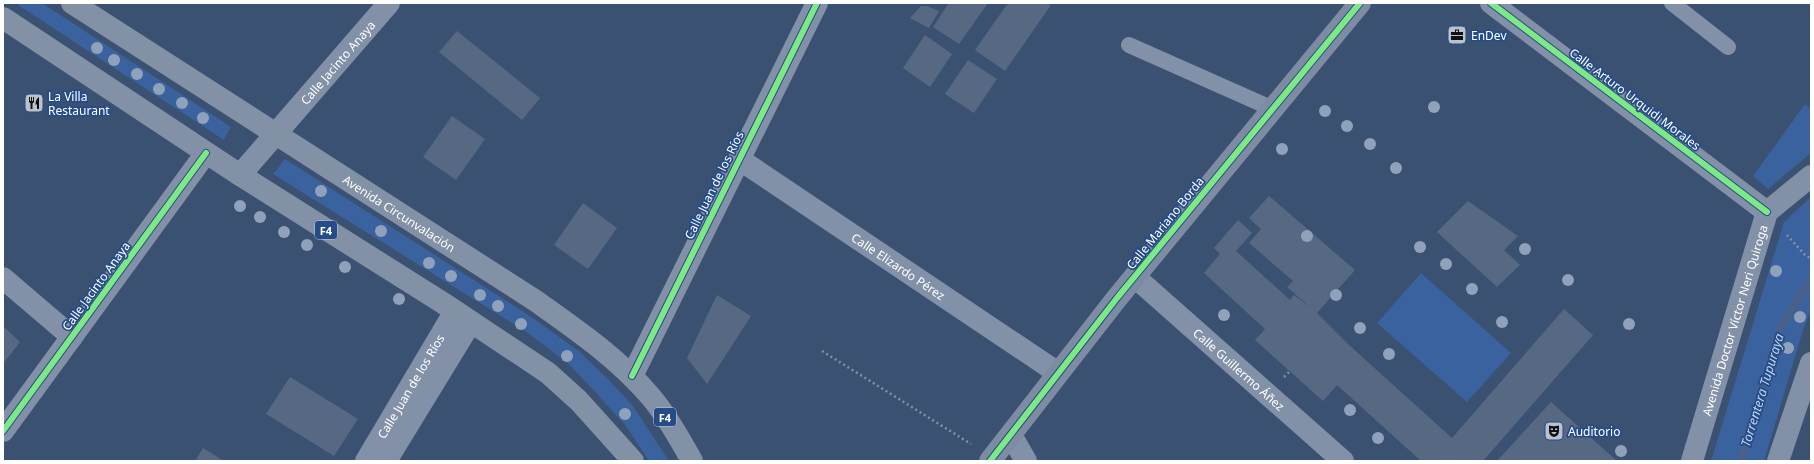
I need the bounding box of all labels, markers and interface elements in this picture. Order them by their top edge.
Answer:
street label: Calle Jacinto Anaya [296,17,379,108]
office icon: EnDev [1446,24,1468,46]
place label: EnDev [1471,27,1507,44]
street label: Calle Arturo Urquidi Morales [1566,44,1704,154]
place label: La Villa Restaurant [48,88,110,119]
restaurant icon: La Villa Restaurant [23,92,45,114]
street label: Calle Juan de los Ríos [680,128,748,242]
street label: Avenida Circunvalación [340,171,459,256]
street label: Calle Mariano Borda [1122,173,1208,273]
road number: F4 [315,221,337,239]
street label: Avenida Doctor Víctor Neri Quiroga [1698,223,1771,418]
street label: Calle Elizardo Pérez [848,228,949,304]
street label: Calle Jacinto Anaya [58,238,134,334]
street label: Calle Guillermo Áñez [1190,324,1289,414]
street label: Calle Juan de los Ríos [373,331,448,442]
water label: Torrentera Tupuraya [1736,331,1788,449]
road number: F4 [654,408,676,426]
theatre icon: Auditorio [1543,420,1565,442]
place label: Auditorio [1568,423,1620,440]

